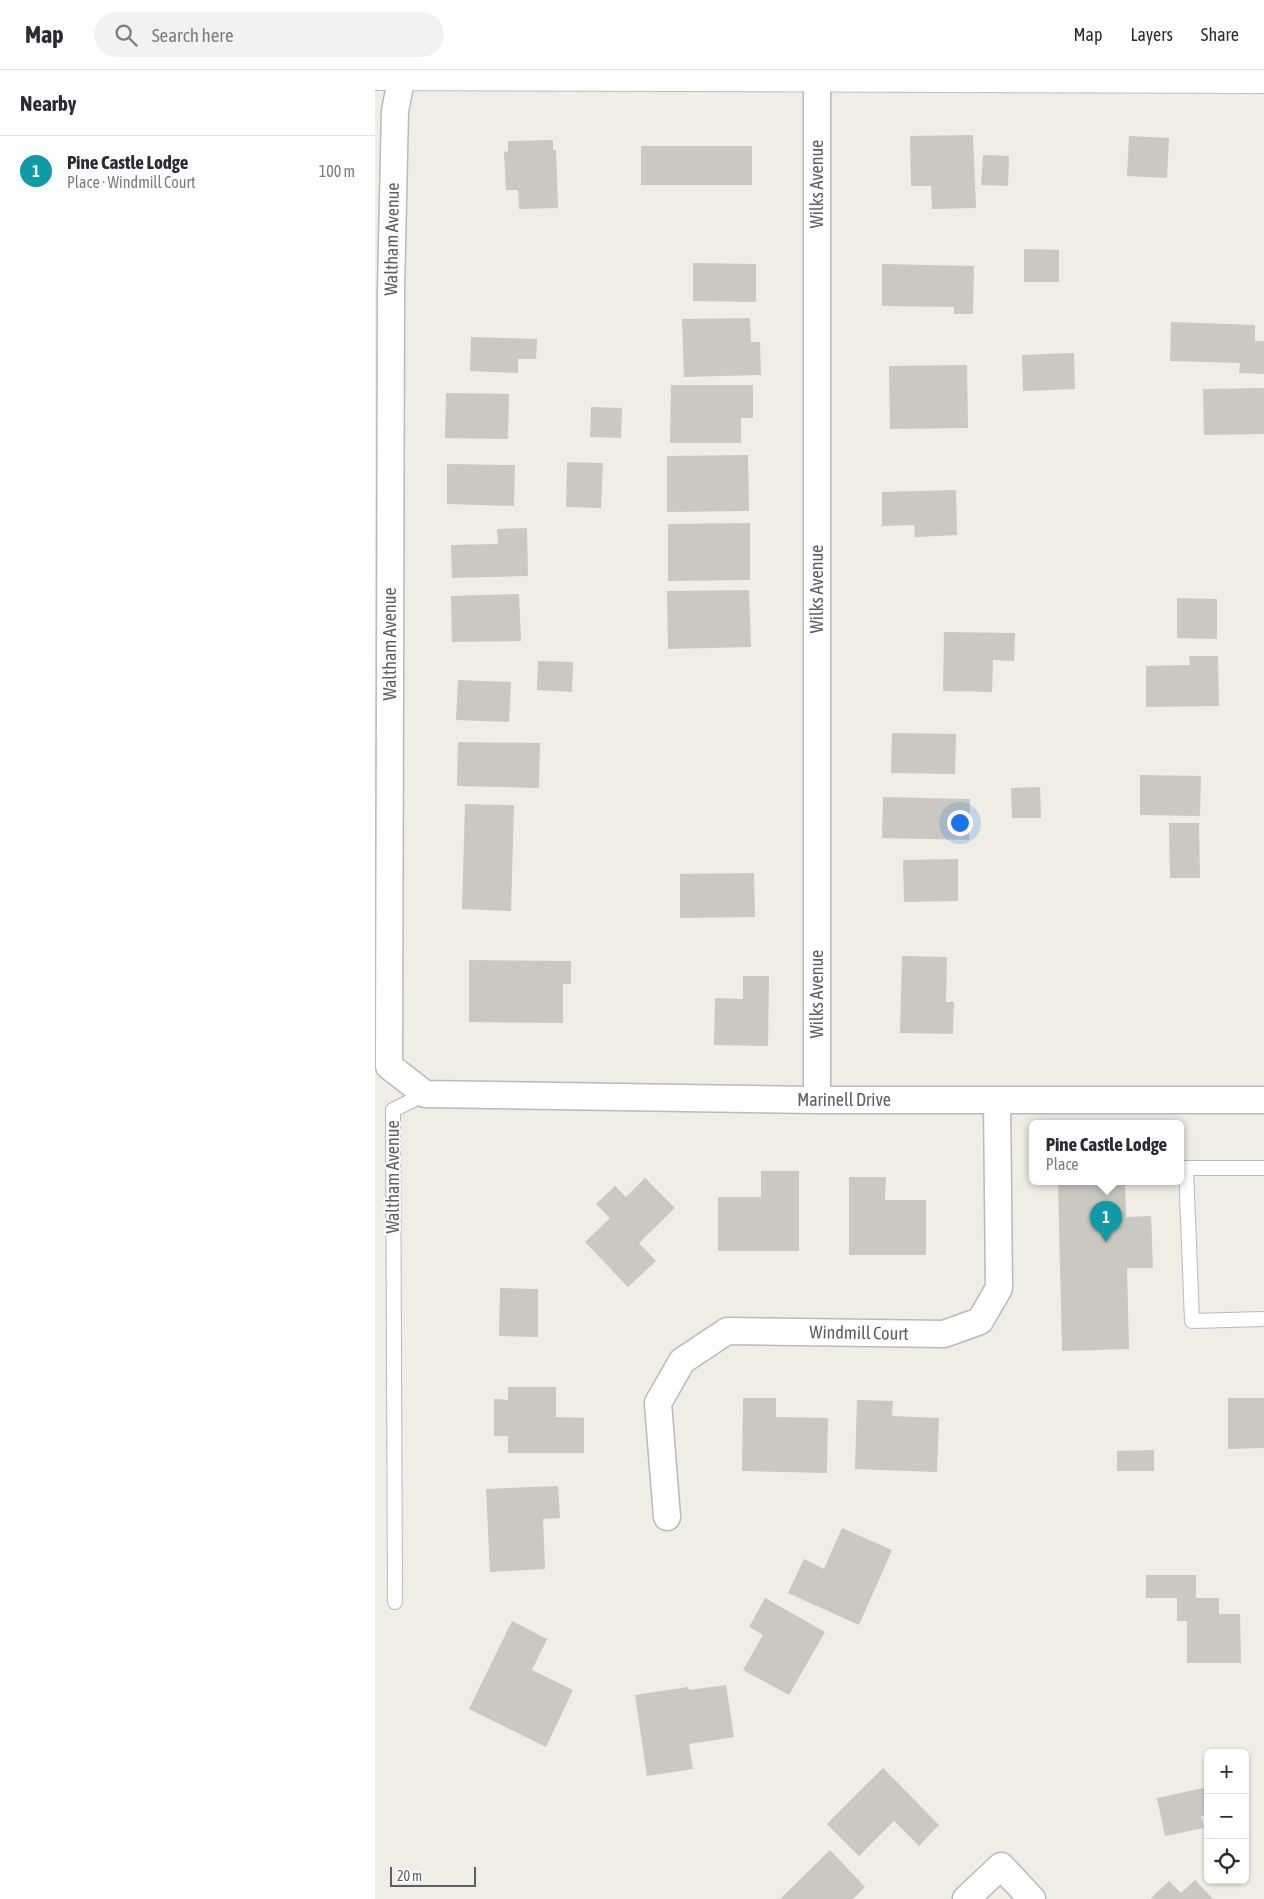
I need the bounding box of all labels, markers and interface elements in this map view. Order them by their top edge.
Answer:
search box [94,12,444,57]
text: Map [25,21,64,48]
icon: search [112,21,140,49]
text: Search here [152,24,234,46]
text: Map [1073,24,1102,45]
text: Layers [1130,24,1173,45]
text: Share [1201,24,1239,45]
text: Nearby [20,91,76,115]
street label: Wilks Avenue [806,140,827,228]
text: Pine Castle Lodge [67,151,188,173]
text: 1 [32,162,40,180]
text: 100 m [319,162,355,180]
text: Place · Windmill Court [67,173,196,191]
street label: Waltham Avenue [380,182,403,296]
street label: Wilks Avenue [806,545,827,633]
street label: Waltham Avenue [379,587,400,701]
your location [947,810,973,836]
street label: Wilks Avenue [806,950,827,1038]
street label: Marinell Drive [797,1089,891,1110]
street label: Waltham Avenue [382,1120,403,1234]
popup [1029,1120,1184,1185]
text: Pine Castle Lodge [1046,1133,1167,1155]
text: Place [1046,1155,1079,1173]
pin: 1 [1090,1201,1122,1242]
street label: Windmill Court [809,1321,909,1344]
map controls [1204,1749,1249,1884]
button: + [1204,1749,1249,1794]
button: − [1204,1794,1249,1839]
button: locate [1204,1839,1249,1884]
scale bar [390,1864,476,1887]
text: 20 m [397,1868,422,1884]

